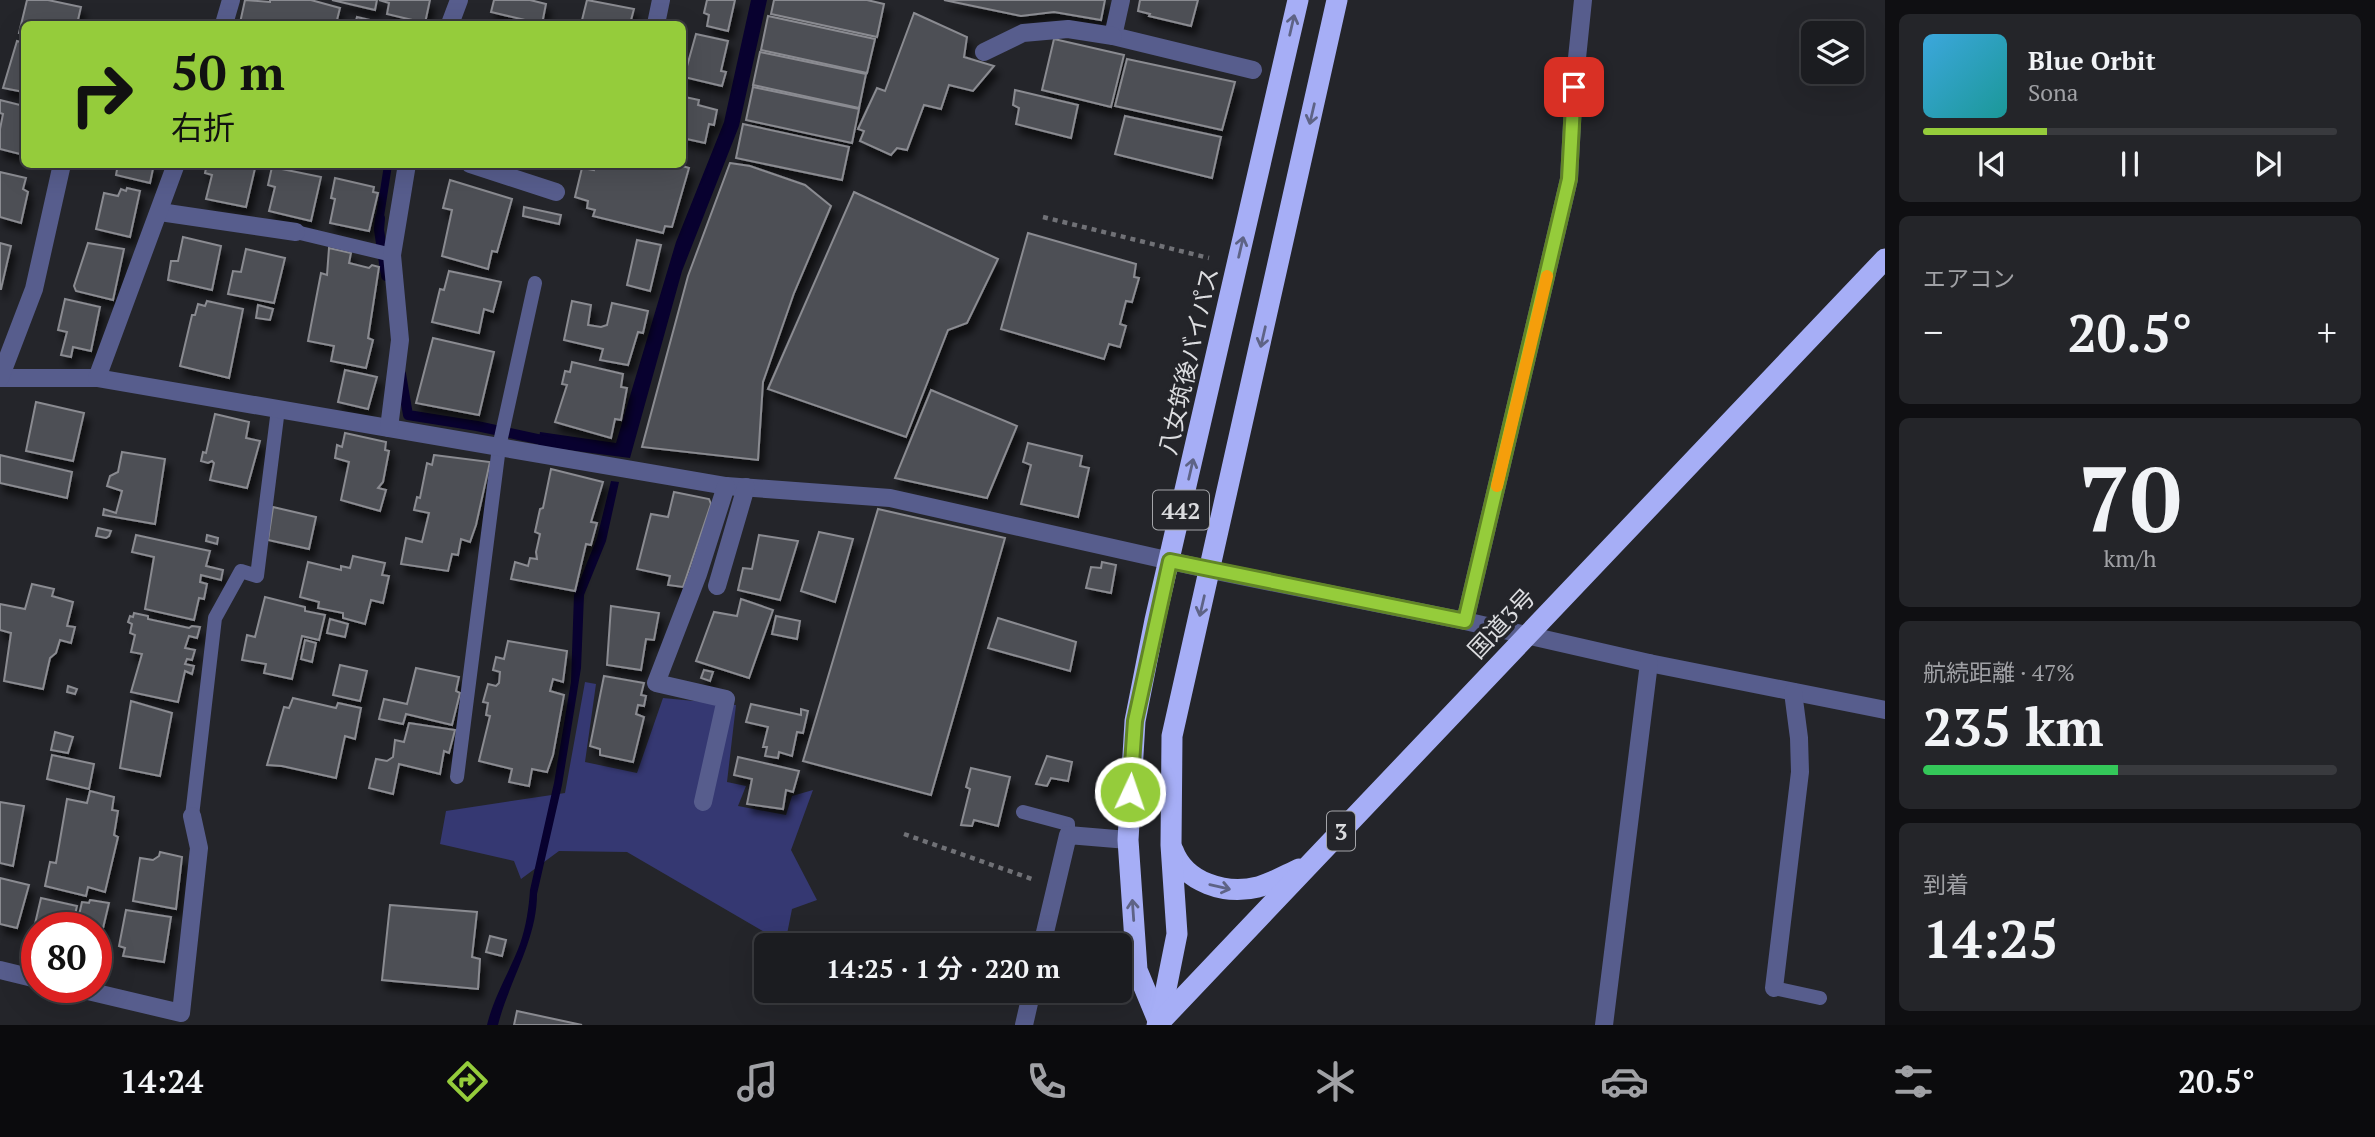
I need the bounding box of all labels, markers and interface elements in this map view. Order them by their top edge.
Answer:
one-way arrow [1286,14,1299,37]
map controls [1801,21,1864,84]
button: layers [1801,21,1864,84]
text: 50 m [171,39,285,104]
text: Blue Orbit [2028,43,2156,77]
icon: right [56,49,147,140]
pin [1544,57,1604,117]
icon: arrive [1555,68,1593,106]
text: Sona [2028,77,2078,108]
one-way arrow [1305,102,1318,125]
text: 右折 [171,106,235,148]
icon: previous [1973,145,2011,183]
icon: pause [2111,145,2149,183]
icon: next [2249,145,2287,183]
one-way arrow [1235,236,1249,259]
text: エアコン [1923,263,2015,294]
street label: 八女筑後バイパス [1151,264,1225,458]
text: 20.5° [2067,298,2193,367]
text: − [1923,307,1943,357]
text: + [2317,307,2337,357]
one-way arrow [1255,325,1268,347]
text: 70 [2079,437,2181,558]
one-way arrow [1184,458,1198,481]
road number: 442 [1153,490,1209,530]
text: km/h [2103,543,2157,574]
street label: 国道3号 [1460,581,1542,665]
one-way arrow [1195,594,1208,617]
text: 航続距離 · 47% [1923,657,2075,688]
text: 235 km [1923,692,2104,761]
position arrow [1093,755,1167,829]
road number: 3 [1327,811,1355,850]
text: 到着 [1923,869,1969,900]
one-way arrow [1208,881,1231,894]
one-way arrow [1126,900,1139,922]
text: 14:25 [1923,904,2058,973]
speed limit sign: 80 [21,912,112,1003]
text: 14:25 · 1 分 · 220 m [826,951,1060,985]
icon: directions [443,1057,492,1106]
icon: music [733,1057,782,1106]
icon: phone [1022,1057,1071,1106]
icon: climate [1311,1057,1360,1106]
icon: car [1600,1057,1649,1106]
icon: filters [1889,1057,1938,1106]
text: 14:24 [120,1060,203,1102]
text: 20.5° [2178,1060,2255,1102]

